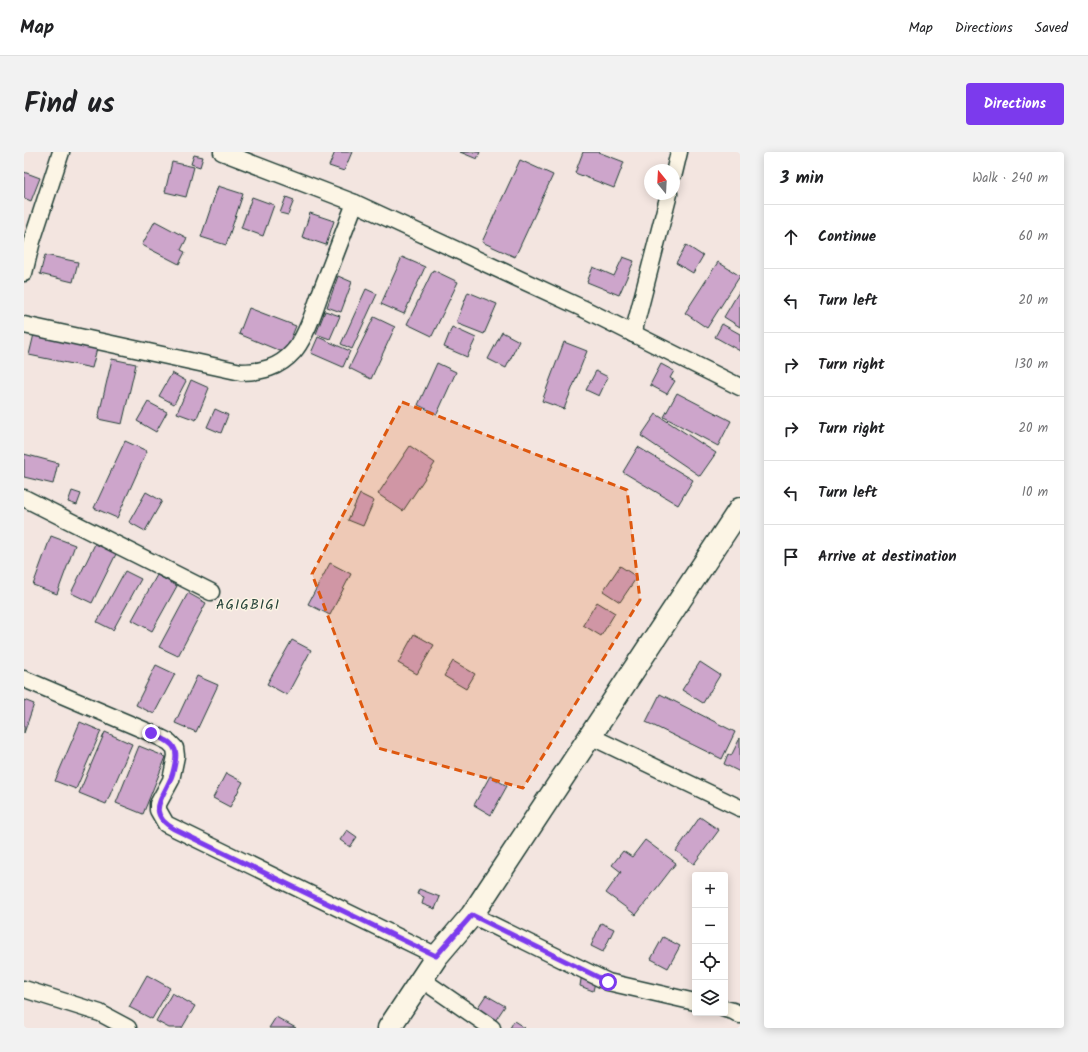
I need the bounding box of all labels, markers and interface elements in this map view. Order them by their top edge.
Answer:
text: Map [20,13,54,43]
text: Map [908,17,933,39]
text: Directions [955,17,1013,39]
text: Saved [1035,17,1068,39]
text: Find us [24,82,115,127]
button: Directions [966,83,1064,125]
north arrow [644,164,680,200]
text: 3 min [780,165,824,192]
text: Walk · 240 m [972,168,1048,189]
text: Continue [818,225,876,249]
icon: ahead [780,226,802,248]
text: 60 m [1019,226,1048,247]
text: Turn left [818,289,878,313]
icon: left [780,290,802,312]
text: 20 m [1018,290,1048,311]
text: Turn right [818,353,885,377]
icon: right [780,354,802,376]
text: 130 m [1014,354,1048,375]
text: Turn right [818,417,885,441]
icon: right [780,418,802,440]
text: 20 m [1018,418,1048,439]
text: Turn left [818,481,878,505]
icon: left [780,482,802,504]
text: 10 m [1022,482,1048,503]
text: Arrive at destination [818,545,957,569]
icon: arrive [780,546,802,568]
district label: AGIGBIGI [216,594,280,616]
route end [142,724,160,742]
map controls [692,872,728,1016]
button: + [692,872,728,908]
button: − [692,908,728,944]
button: locate [692,944,728,980]
route start [599,973,617,991]
button: layers [692,980,728,1016]

